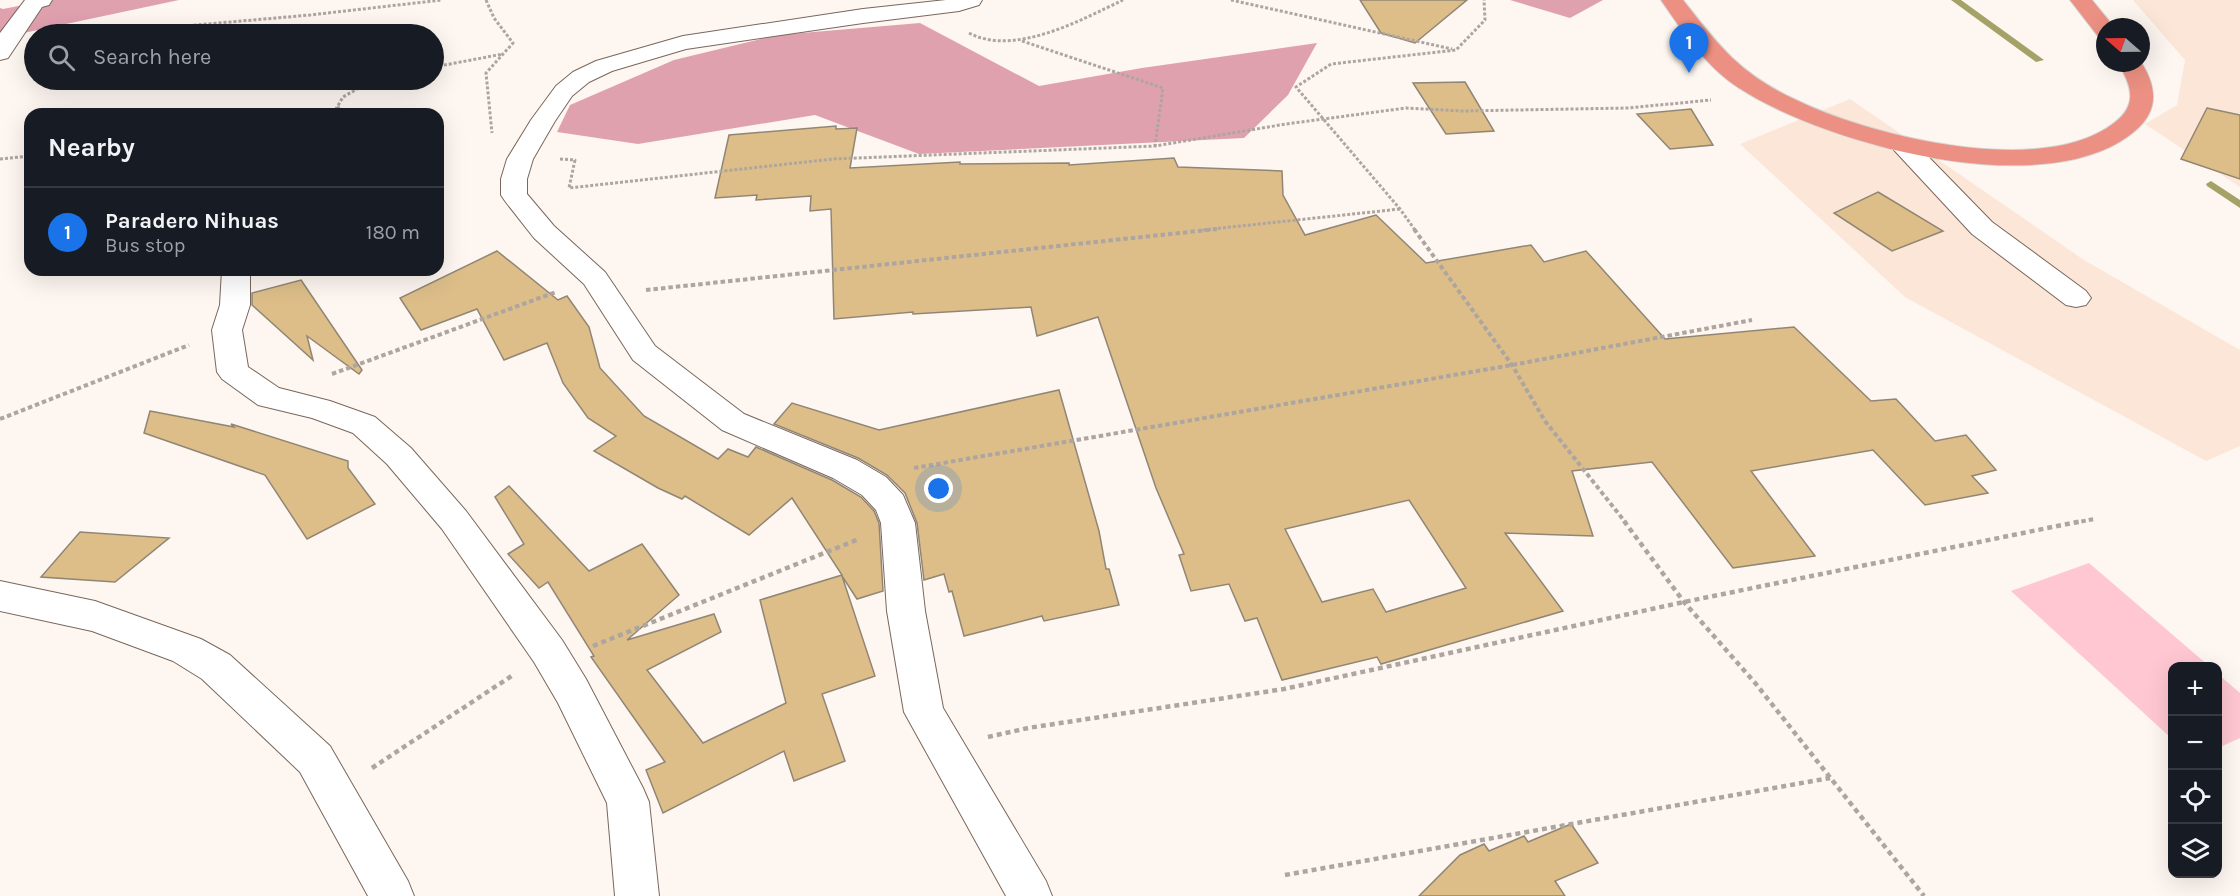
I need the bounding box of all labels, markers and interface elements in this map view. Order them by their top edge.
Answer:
north arrow [2096,18,2150,72]
pin: 1 [1670,23,1708,73]
search box [24,24,444,90]
icon: search [45,41,78,74]
text: Search here [93,44,211,70]
text: Nearby [48,132,135,163]
text: Paradero Nihuas [105,208,279,234]
text: 1 [64,221,71,244]
text: 180 m [366,221,420,244]
text: Bus stop [105,234,185,257]
your location [924,474,953,503]
map controls [2168,662,2222,878]
button: + [2168,662,2222,716]
button: − [2168,716,2222,770]
button: locate [2168,770,2222,824]
button: layers [2168,824,2222,878]

